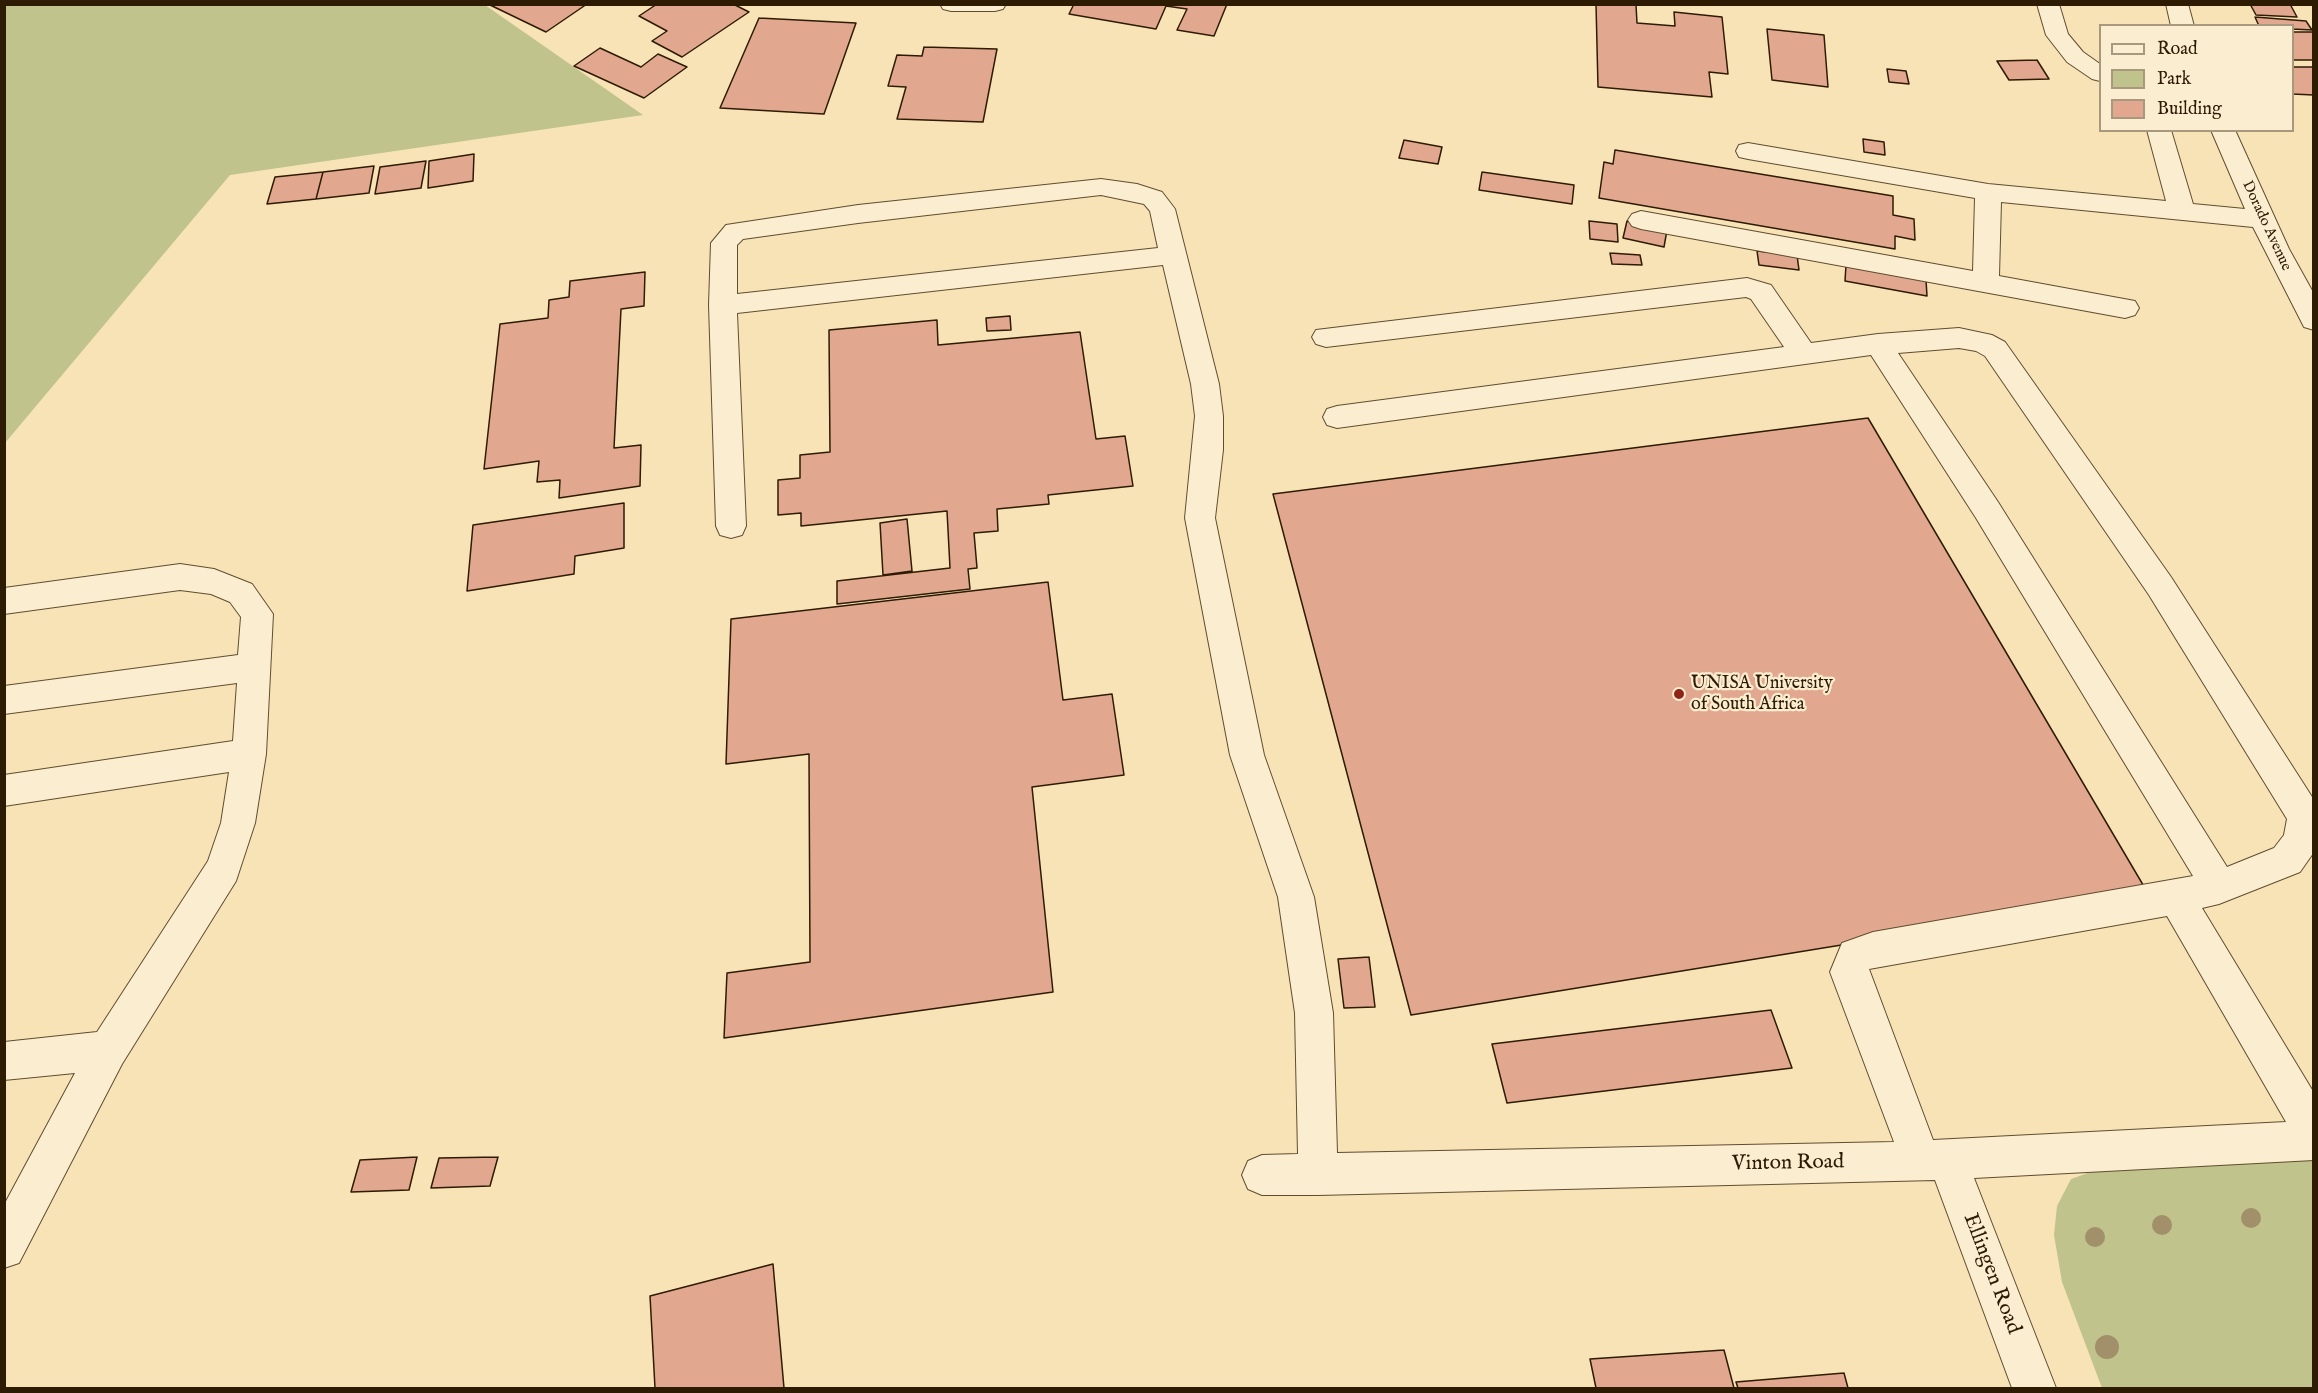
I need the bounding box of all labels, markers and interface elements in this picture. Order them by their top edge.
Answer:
legend [2099,24,2294,132]
text: Road [2157,38,2198,61]
text: Park [2157,68,2191,91]
text: Building [2157,98,2222,121]
street label: Dorado Avenue [2237,178,2295,274]
place label: UNISA University of South Africa [1691,673,1833,716]
marker: UNISA University of South Africa [1672,687,1686,701]
street label: Vinton Road [1732,1150,1844,1178]
street label: Ellingen Road [1956,1210,2026,1338]

